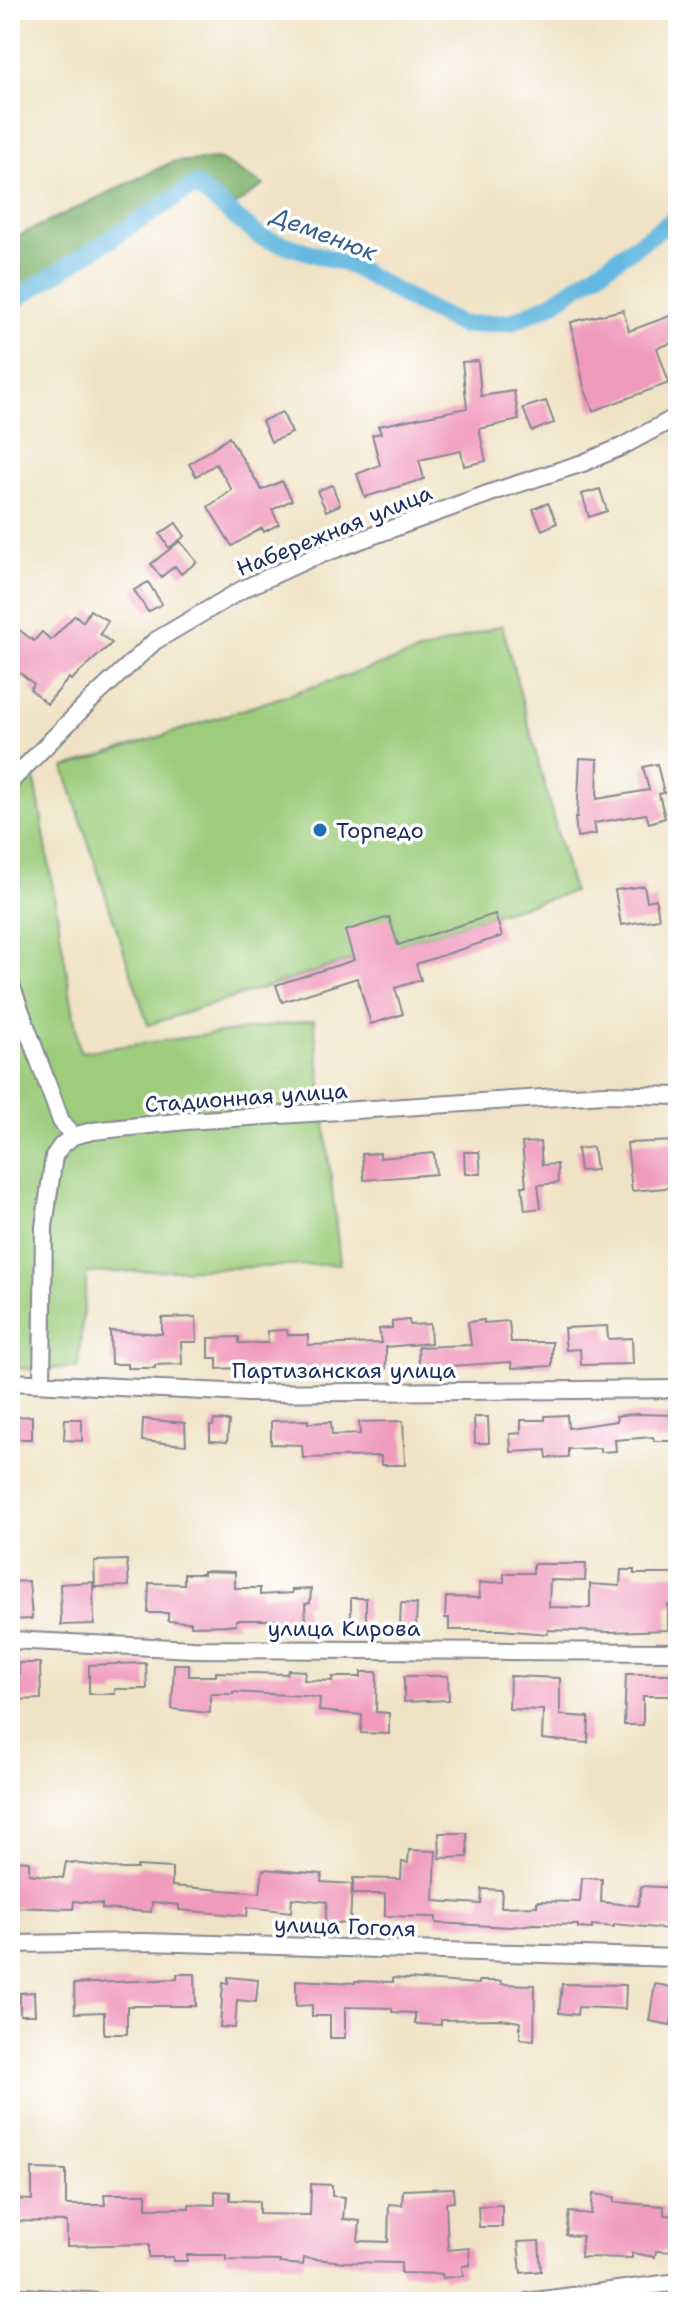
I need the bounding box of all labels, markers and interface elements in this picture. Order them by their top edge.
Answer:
water label: Деменюк [265,199,383,269]
street label: Набережная улица [232,478,437,583]
place label: Торпедо [336,816,424,845]
marker: Торпедо [311,821,329,839]
street label: Стадионная улица [144,1076,349,1119]
street label: Партизанская улица [232,1356,456,1385]
street label: улица Кирова [268,1614,421,1643]
street label: улица Гоголя [273,1910,416,1943]

